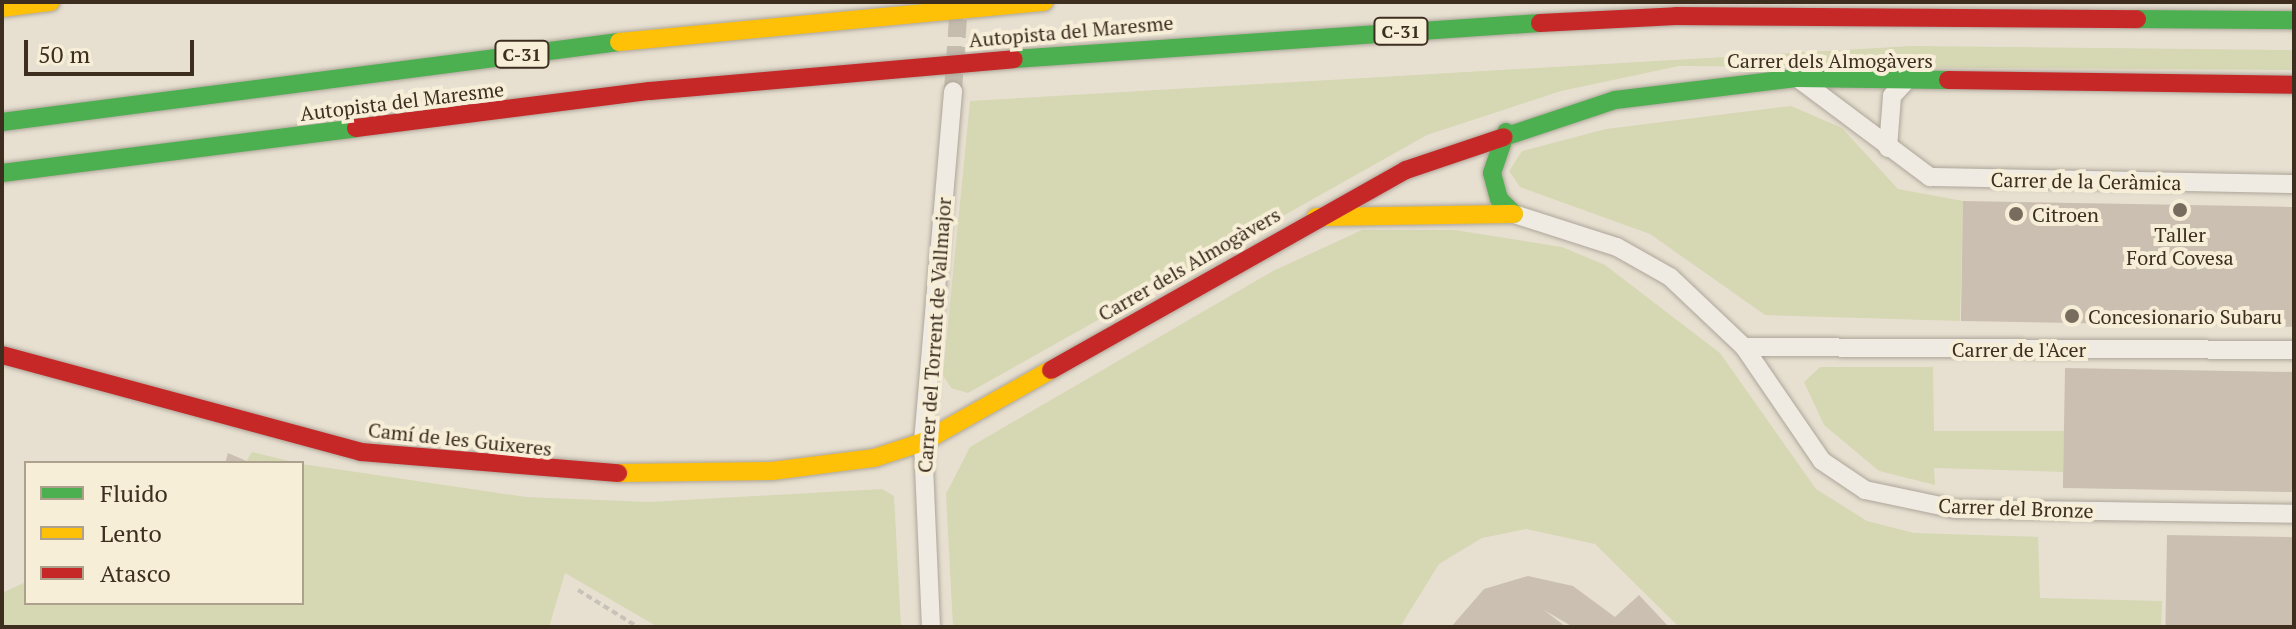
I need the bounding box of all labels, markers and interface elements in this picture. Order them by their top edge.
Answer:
street label: Autopista del Maresme [968,10,1174,52]
road number: C-31 [1373,17,1429,45]
scale bar [28,24,198,74]
text: 50 m [38,38,90,70]
road number: C-31 [494,40,550,68]
street label: Carrer dels Almogàvers [1727,48,1933,72]
street label: Autopista del Maresme [299,77,505,125]
street label: Carrer de la Ceràmica [1990,167,2182,195]
street label: Carrer del Torrent de Vallmajor [912,196,956,474]
marker: Taller Ford Covesa [2171,201,2189,219]
street label: Carrer dels Almogàvers [1094,202,1284,326]
place label: Citroen [2032,202,2099,226]
marker: Citroen [2007,205,2025,223]
place label: Taller Ford Covesa [2126,222,2234,269]
place label: Concesionario Subaru [2088,304,2282,328]
marker: Concesionario Subaru [2063,307,2081,325]
street label: Carrer de l'Acer [1952,337,2086,361]
street label: Camí de les Guixeres [367,417,553,461]
legend [24,461,304,605]
text: Fluido [100,477,168,509]
street label: Carrer del Bronze [1938,493,2094,523]
text: Lento [100,517,162,549]
text: Atasco [100,557,171,589]

